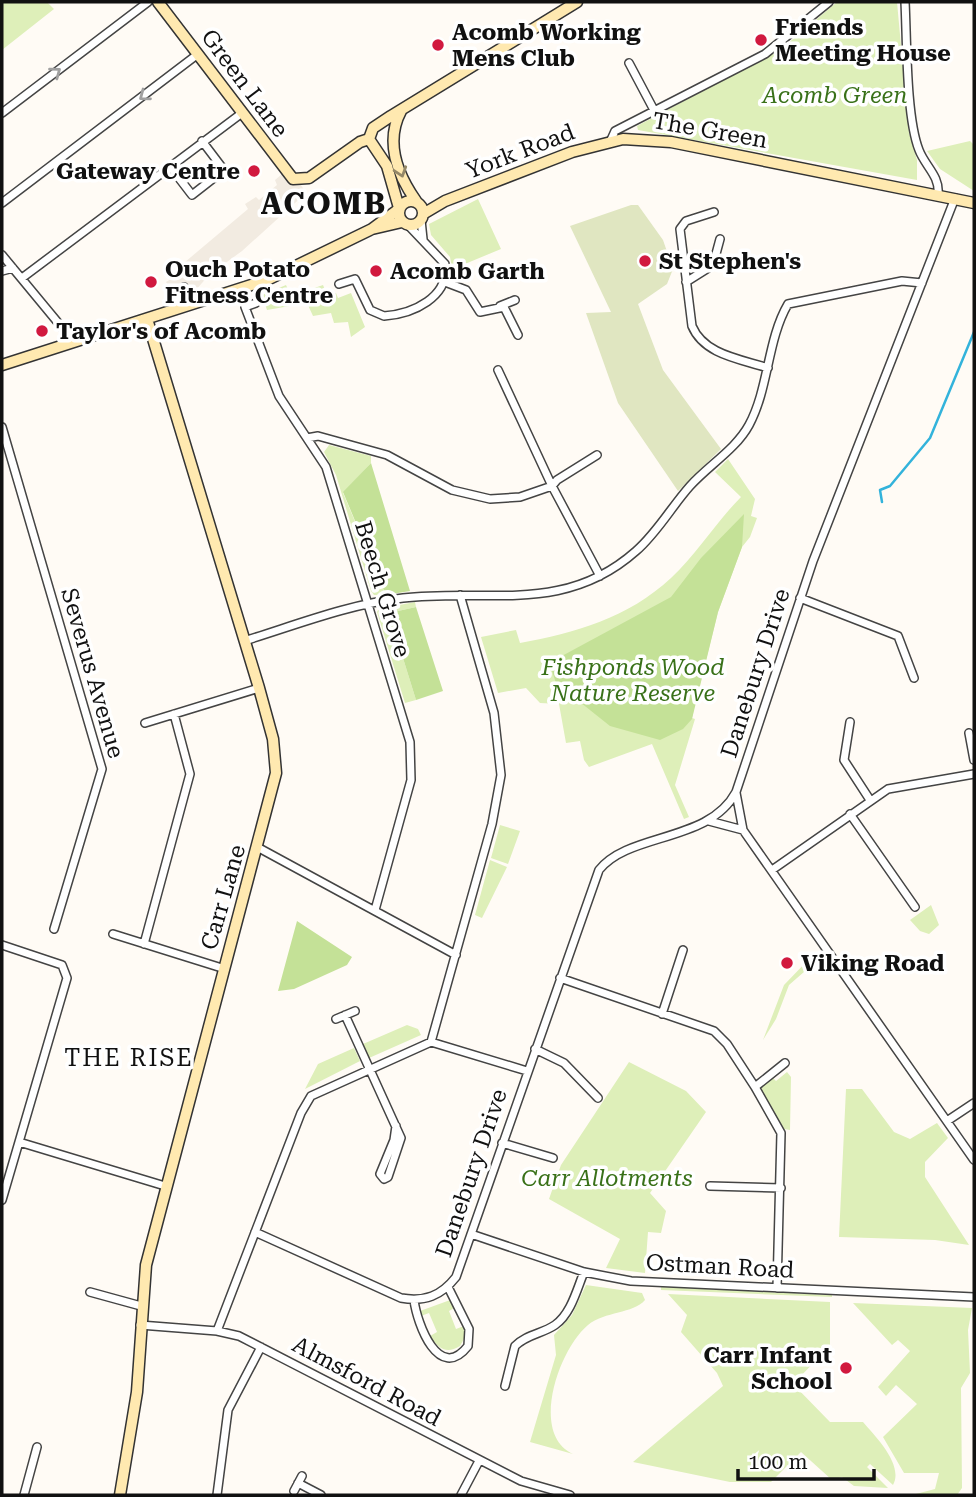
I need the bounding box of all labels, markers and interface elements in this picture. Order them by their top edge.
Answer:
place label: Friends Meeting House [775,14,951,67]
place label: Acomb Working Mens Club [452,19,641,72]
street label: Green Lane [195,24,294,142]
marker: Friends Meeting House [753,32,769,48]
marker: Acomb Working Mens Club [430,37,446,53]
one-way arrow [48,67,61,80]
park label: Acomb Green [761,82,907,109]
one-way arrow [139,87,152,100]
street label: The Green [650,107,770,154]
street label: York Road [462,118,579,185]
place label: Gateway Centre [56,158,240,185]
marker: Gateway Centre [246,163,262,179]
one-way arrow [392,165,407,177]
district label: ACOMB [261,186,387,221]
place label: St Stephen's [659,248,801,275]
marker: St Stephen's [637,253,653,269]
place label: Ouch Potato Fitness Centre [165,256,333,309]
place label: Acomb Garth [390,258,545,285]
marker: Acomb Garth [368,263,384,279]
marker: Ouch Potato Fitness Centre [143,274,159,290]
place label: Taylor's of Acomb [56,318,266,345]
marker: Taylor's of Acomb [34,323,50,339]
street label: Beech Grove [349,518,416,660]
street label: Severus Avenue [55,585,130,761]
street label: Danebury Drive [715,585,796,761]
park label: Fishponds Wood Nature Reserve [540,654,725,707]
street label: Carr Lane [196,841,251,953]
place label: Viking Road [801,950,944,977]
marker: Viking Road [779,955,795,971]
district label: THE RISE [64,1044,194,1072]
street label: Danebury Drive [430,1086,513,1261]
park label: Carr Allotments [521,1165,693,1192]
street label: Ostman Road [645,1249,795,1284]
street label: Almsford Road [288,1331,446,1432]
place label: Carr Infant School [703,1342,832,1395]
marker: Carr Infant School [838,1360,854,1376]
scale bar [738,1438,874,1482]
text: 100 m [748,1450,808,1474]

